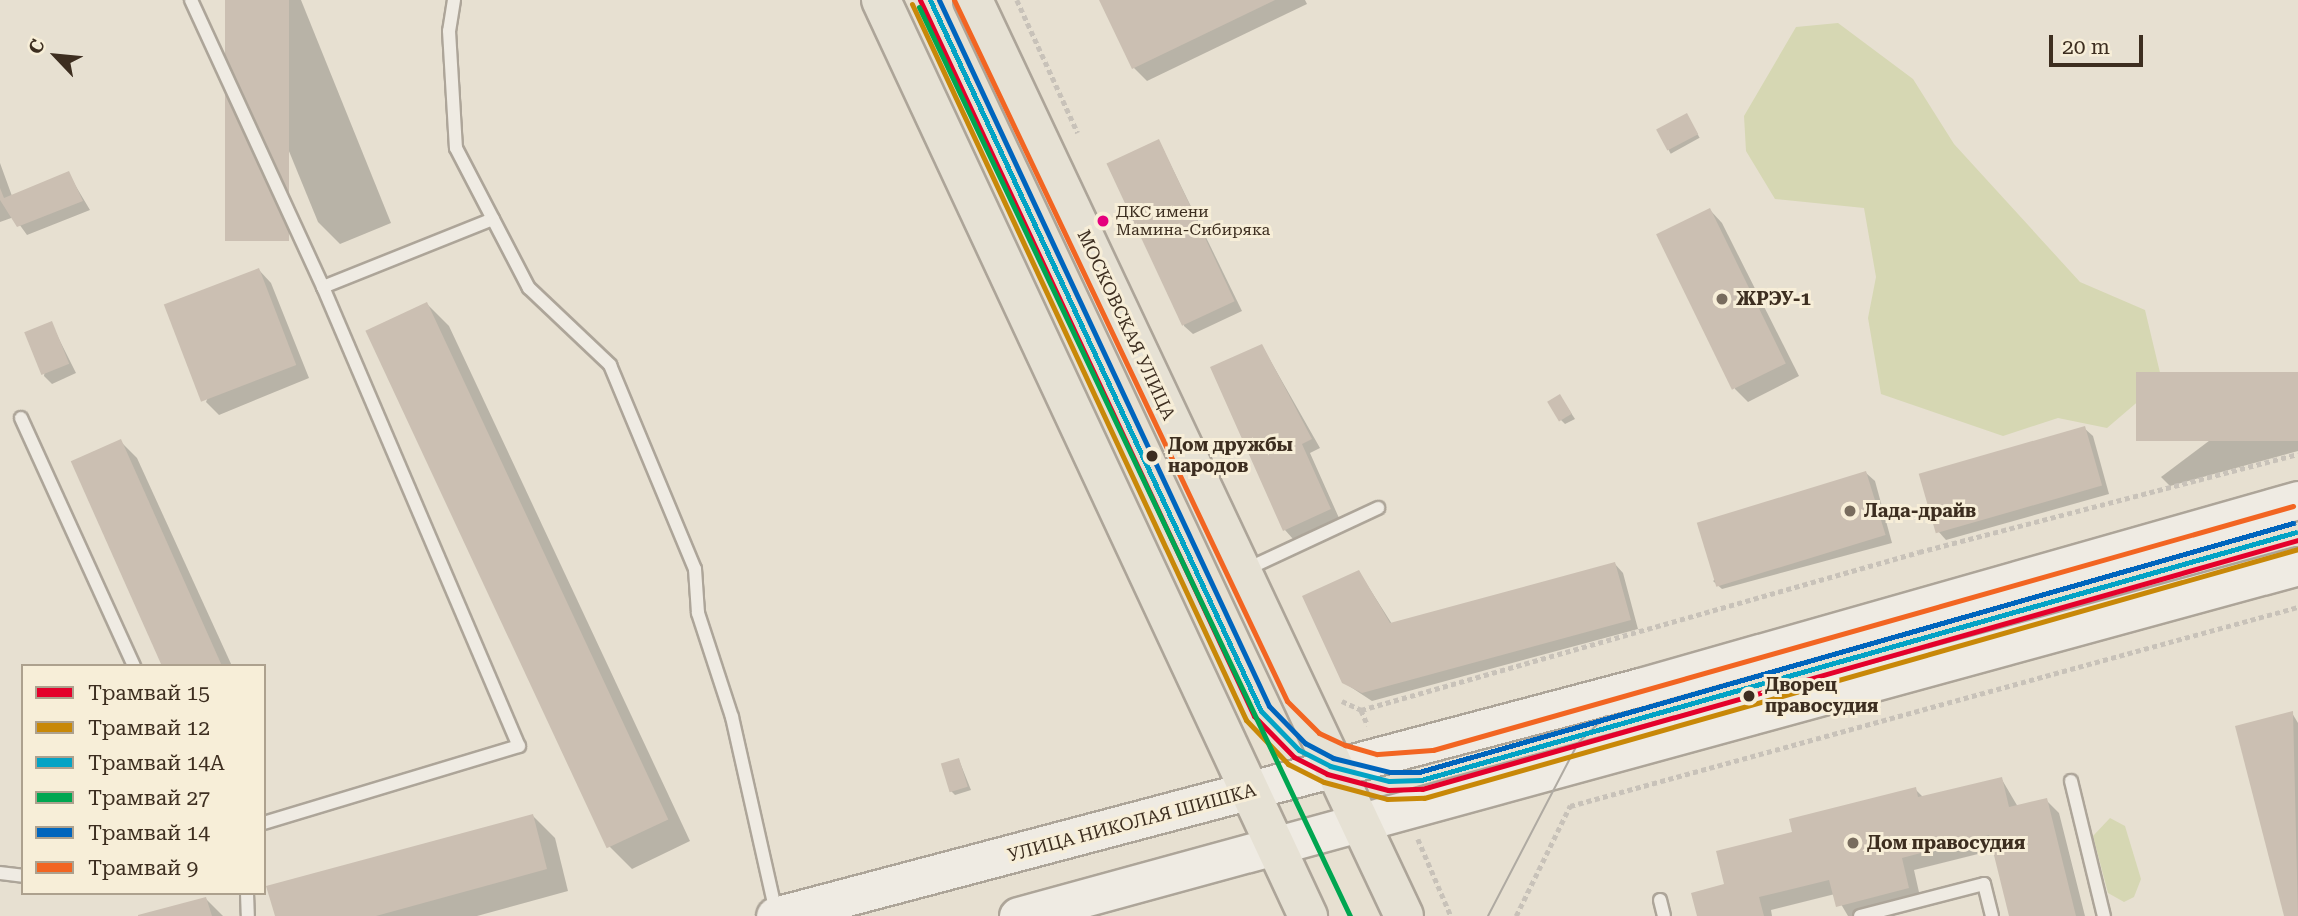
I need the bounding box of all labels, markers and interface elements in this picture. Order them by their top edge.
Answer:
north arrow [21,21,91,91]
scale bar [2053,21,2148,65]
text: 20 m [2062,35,2110,59]
text: С [23,36,50,58]
place label: ДКС имени Мамина-Сибиряка [1116,202,1270,240]
marker: ДКС имени Мамина-Сибиряка [1096,214,1110,228]
street label: МОСКОВСКАЯ УЛИЦА [1072,227,1180,423]
place label: ЖРЭУ-1 [1736,288,1811,310]
marker: ЖРЭУ-1 [1714,291,1730,307]
place label: Дом дружбы народов [1168,435,1293,478]
marker: Дом дружбы народов [1142,446,1162,466]
place label: Лада-драйв [1864,500,1976,522]
marker: Лада-драйв [1842,503,1858,519]
legend [21,664,266,895]
place label: Дворец правосудия [1765,675,1878,718]
text: Трамвай 15 [88,681,210,705]
marker: Дворец правосудия [1739,686,1759,706]
text: Трамвай 12 [88,716,210,740]
text: Трамвай 14А [88,751,225,775]
street label: УЛИЦА НИКОЛАЯ ШИШКА [1006,779,1258,867]
text: Трамвай 27 [88,786,210,810]
text: Трамвай 14 [88,821,210,845]
place label: Дом правосудия [1867,832,2025,854]
marker: Дом правосудия [1845,835,1861,851]
text: Трамвай 9 [88,856,198,880]

